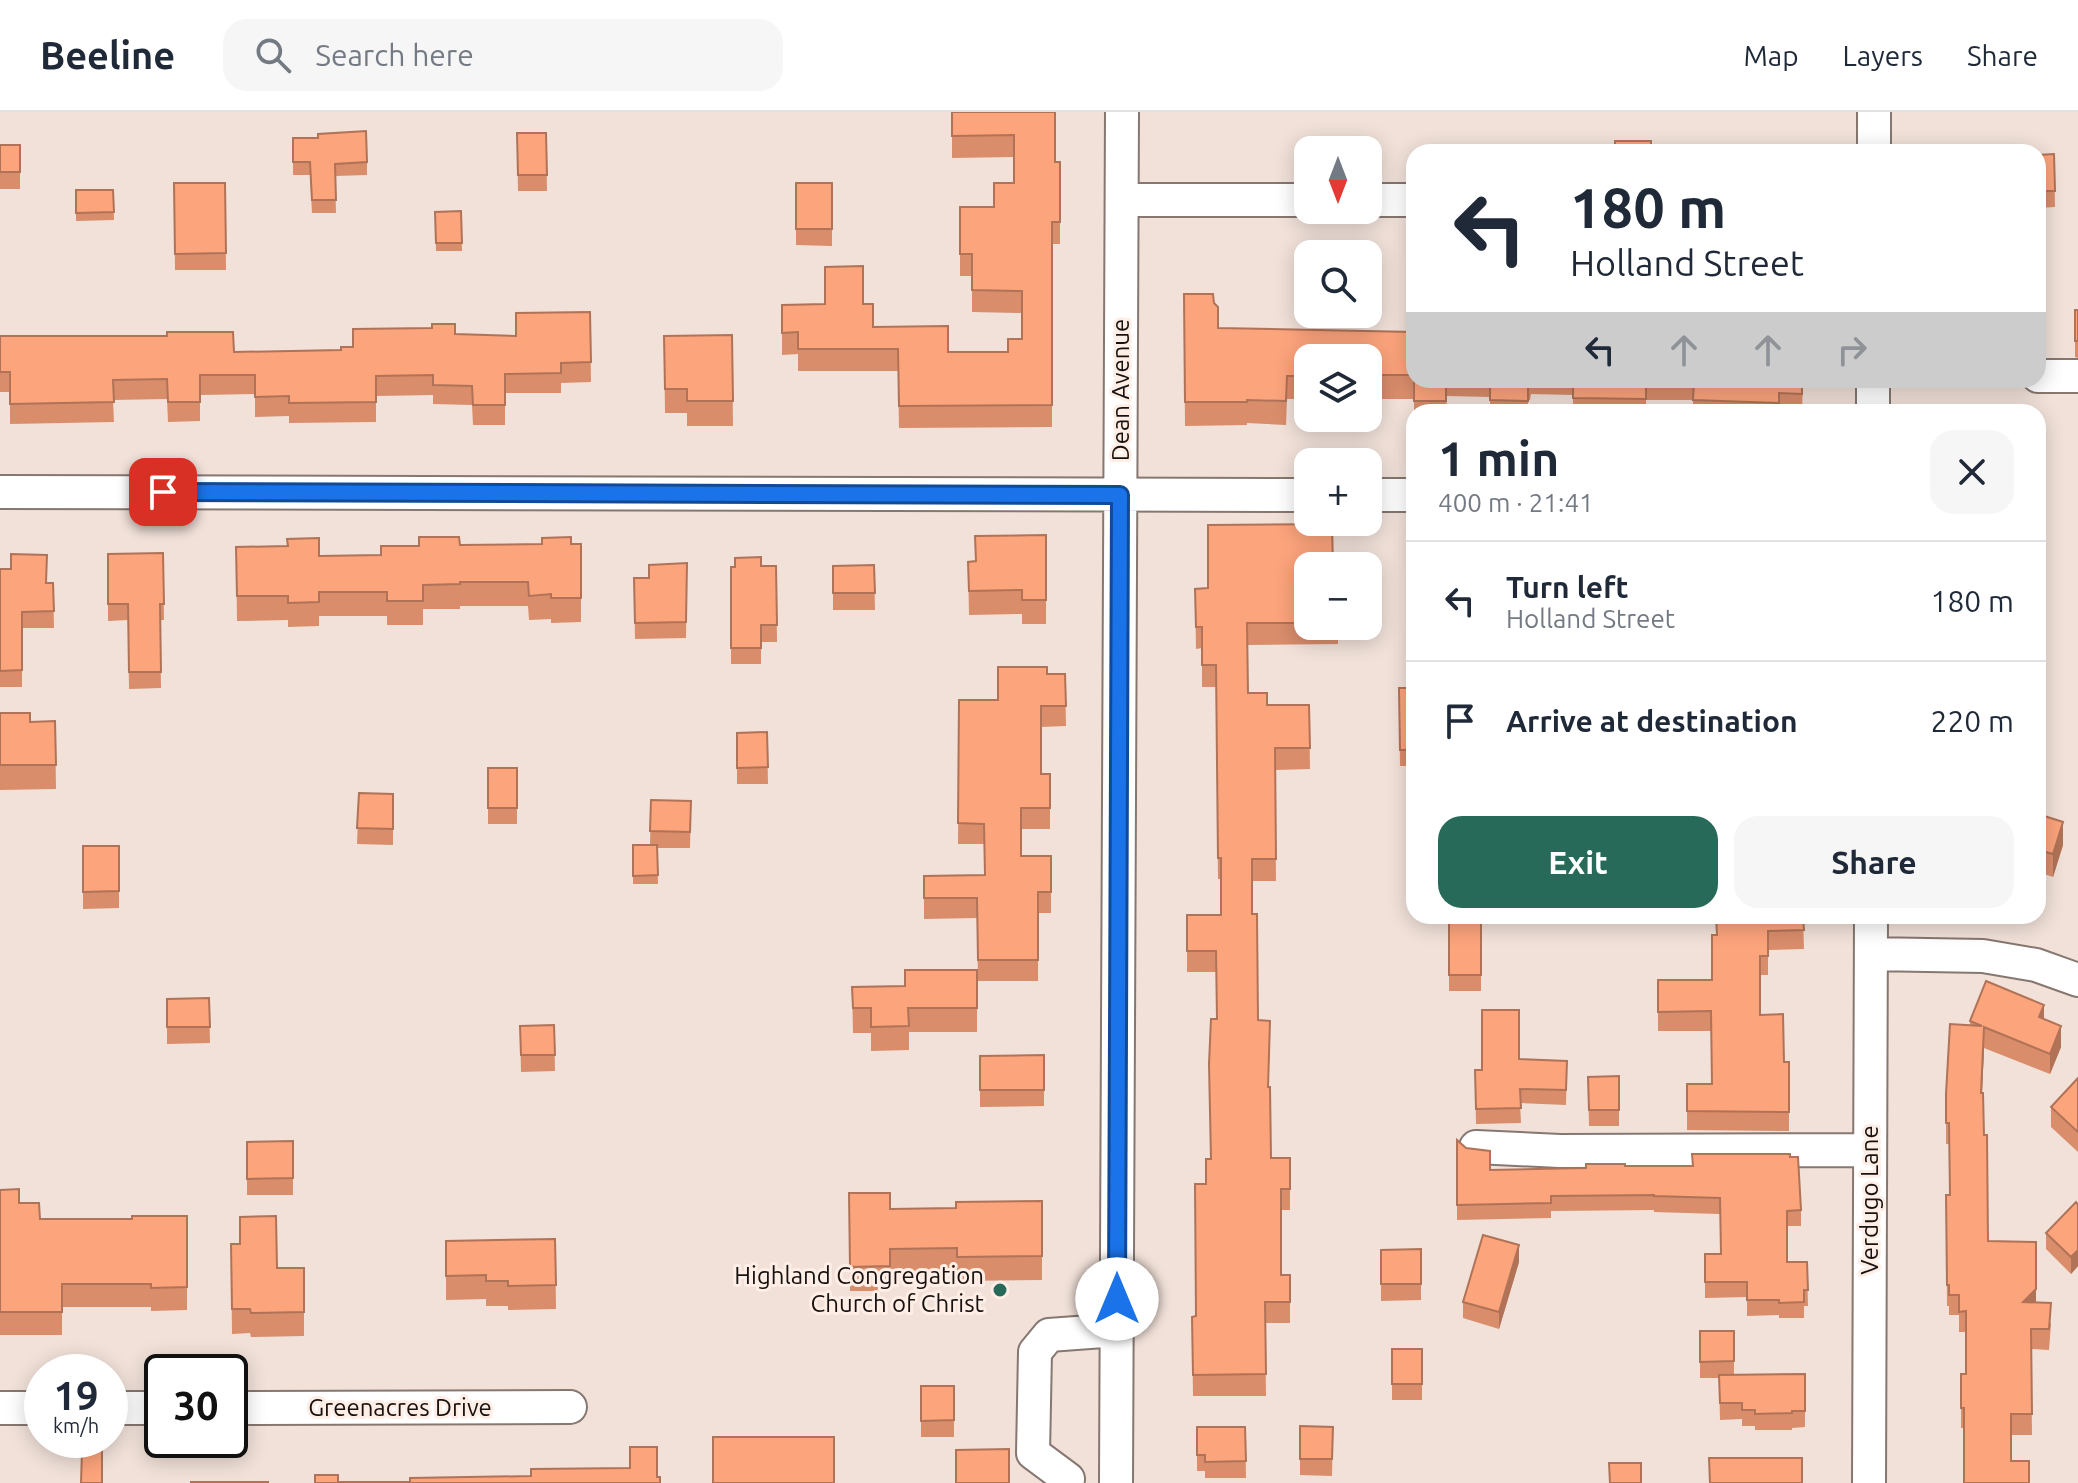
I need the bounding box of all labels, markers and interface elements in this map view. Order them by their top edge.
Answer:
search box [223,19,783,91]
icon: search [251,33,295,77]
text: Beeline [40,34,175,76]
text: Search here [315,38,474,72]
text: Map [1743,40,1799,71]
text: Layers [1843,40,1923,71]
text: Share [1967,40,2038,71]
north arrow [1294,136,1382,224]
map controls [1294,136,1382,640]
icon: left [1438,176,1542,280]
text: 180 m [1570,176,1726,239]
button: search [1294,240,1382,328]
text: Holland Street [1570,242,1804,283]
street label: Dean Avenue [1107,319,1134,461]
icon: left [1578,328,1622,372]
icon: ahead [1662,328,1706,372]
icon: ahead [1746,328,1790,372]
icon: right [1830,328,1874,372]
button: layers [1294,344,1382,432]
button: close [1930,430,2014,514]
text: 1 min [1438,431,1559,485]
button: + [1294,448,1382,536]
pin [129,458,197,526]
icon: arrive [141,470,185,514]
text: 400 m · 21:41 [1438,488,1594,517]
button: − [1294,552,1382,640]
text: Turn left [1506,570,1628,604]
icon: left [1438,579,1482,623]
text: 180 m [1930,584,2014,618]
text: Holland Street [1506,604,1675,633]
icon: arrive [1438,699,1482,743]
text: Arrive at destination [1506,704,1798,738]
text: 220 m [1930,704,2014,738]
button: Exit [1438,816,1718,908]
button: Share [1734,816,2014,908]
street label: Verdugo Lane [1856,1125,1883,1275]
position arrow [1075,1257,1159,1341]
place label: Highland Congregation Church of Christ [734,1262,985,1317]
marker: Highland Congregation Church of Christ [991,1281,1009,1299]
speed limit sign: 30 [144,1354,248,1458]
text: 19 [53,1373,99,1418]
street label: Greenacres Drive [308,1394,492,1421]
text: km/h [53,1414,99,1437]

